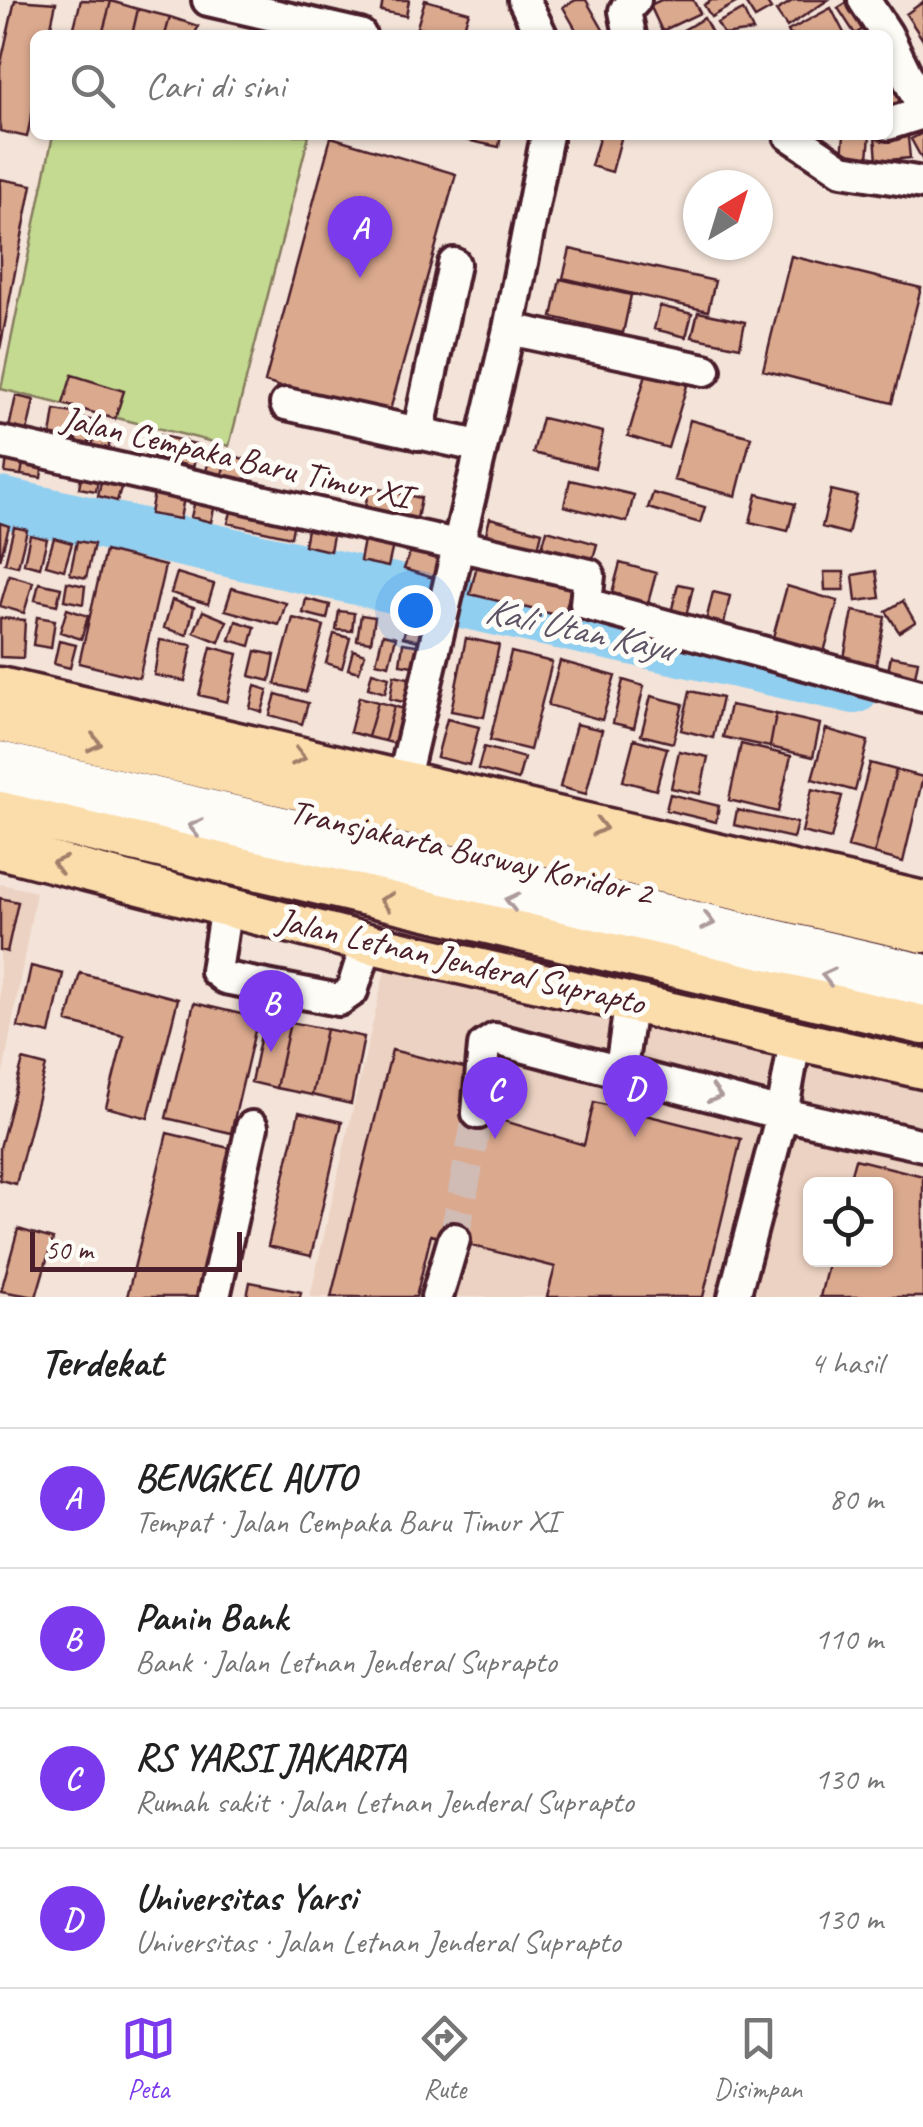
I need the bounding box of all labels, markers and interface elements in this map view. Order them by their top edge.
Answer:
search box [30,30,893,140]
icon: search [65,58,120,113]
text: Cari di sini [145,62,285,109]
north arrow [683,170,773,260]
pin: A [328,196,392,278]
street label: Jalan Cempaka Baru Timur XI [56,395,422,521]
your location [390,585,441,636]
water label: Kali Utan Kayu [481,586,683,673]
one-way arrow [86,731,103,752]
one-way arrow [290,745,307,766]
street label: Transjakarta Busway Koridor 2 [285,788,660,916]
one-way arrow [591,815,608,836]
one-way arrow [187,818,204,839]
one-way arrow [51,854,68,875]
one-way arrow [378,892,395,913]
one-way arrow [504,892,521,913]
street label: Jalan Letnan Jenderal Suprapto [271,896,651,1026]
one-way arrow [699,910,716,931]
one-way arrow [820,967,837,988]
pin: B [238,970,304,1052]
pin: D [602,1054,668,1137]
pin: C [462,1056,528,1139]
one-way arrow [706,1083,723,1104]
map controls [803,1177,893,1267]
button: locate [803,1177,893,1267]
scale bar [30,1227,242,1272]
text: 50 m [45,1232,93,1267]
text: Terdekat [40,1336,163,1389]
text: 4 hasil [810,1342,883,1383]
text: BENGKEL AUTO [135,1454,356,1501]
text: A [64,1478,81,1519]
text: 80 m [829,1478,883,1519]
text: Tempat · Jalan Cempaka Baru Timur XI [135,1501,557,1542]
text: Panin Bank [135,1594,287,1641]
text: B [64,1618,81,1659]
text: 110 m [814,1618,883,1659]
text: Bank · Jalan Letnan Jenderal Suprapto [135,1641,557,1682]
text: RS YARSI JAKARTA [135,1734,405,1781]
text: C [65,1758,80,1799]
text: 130 m [814,1758,883,1799]
text: Rumah sakit · Jalan Letnan Jenderal Suprapto [135,1781,634,1822]
text: Universitas Yarsi [135,1874,356,1921]
text: D [63,1898,82,1939]
text: 130 m [814,1898,883,1939]
text: Universitas · Jalan Letnan Jenderal Suprapto [135,1921,621,1962]
tab: Peta [121,2011,176,2106]
tab: Rute [417,2011,472,2106]
tab: Disimpan [714,2011,802,2106]

